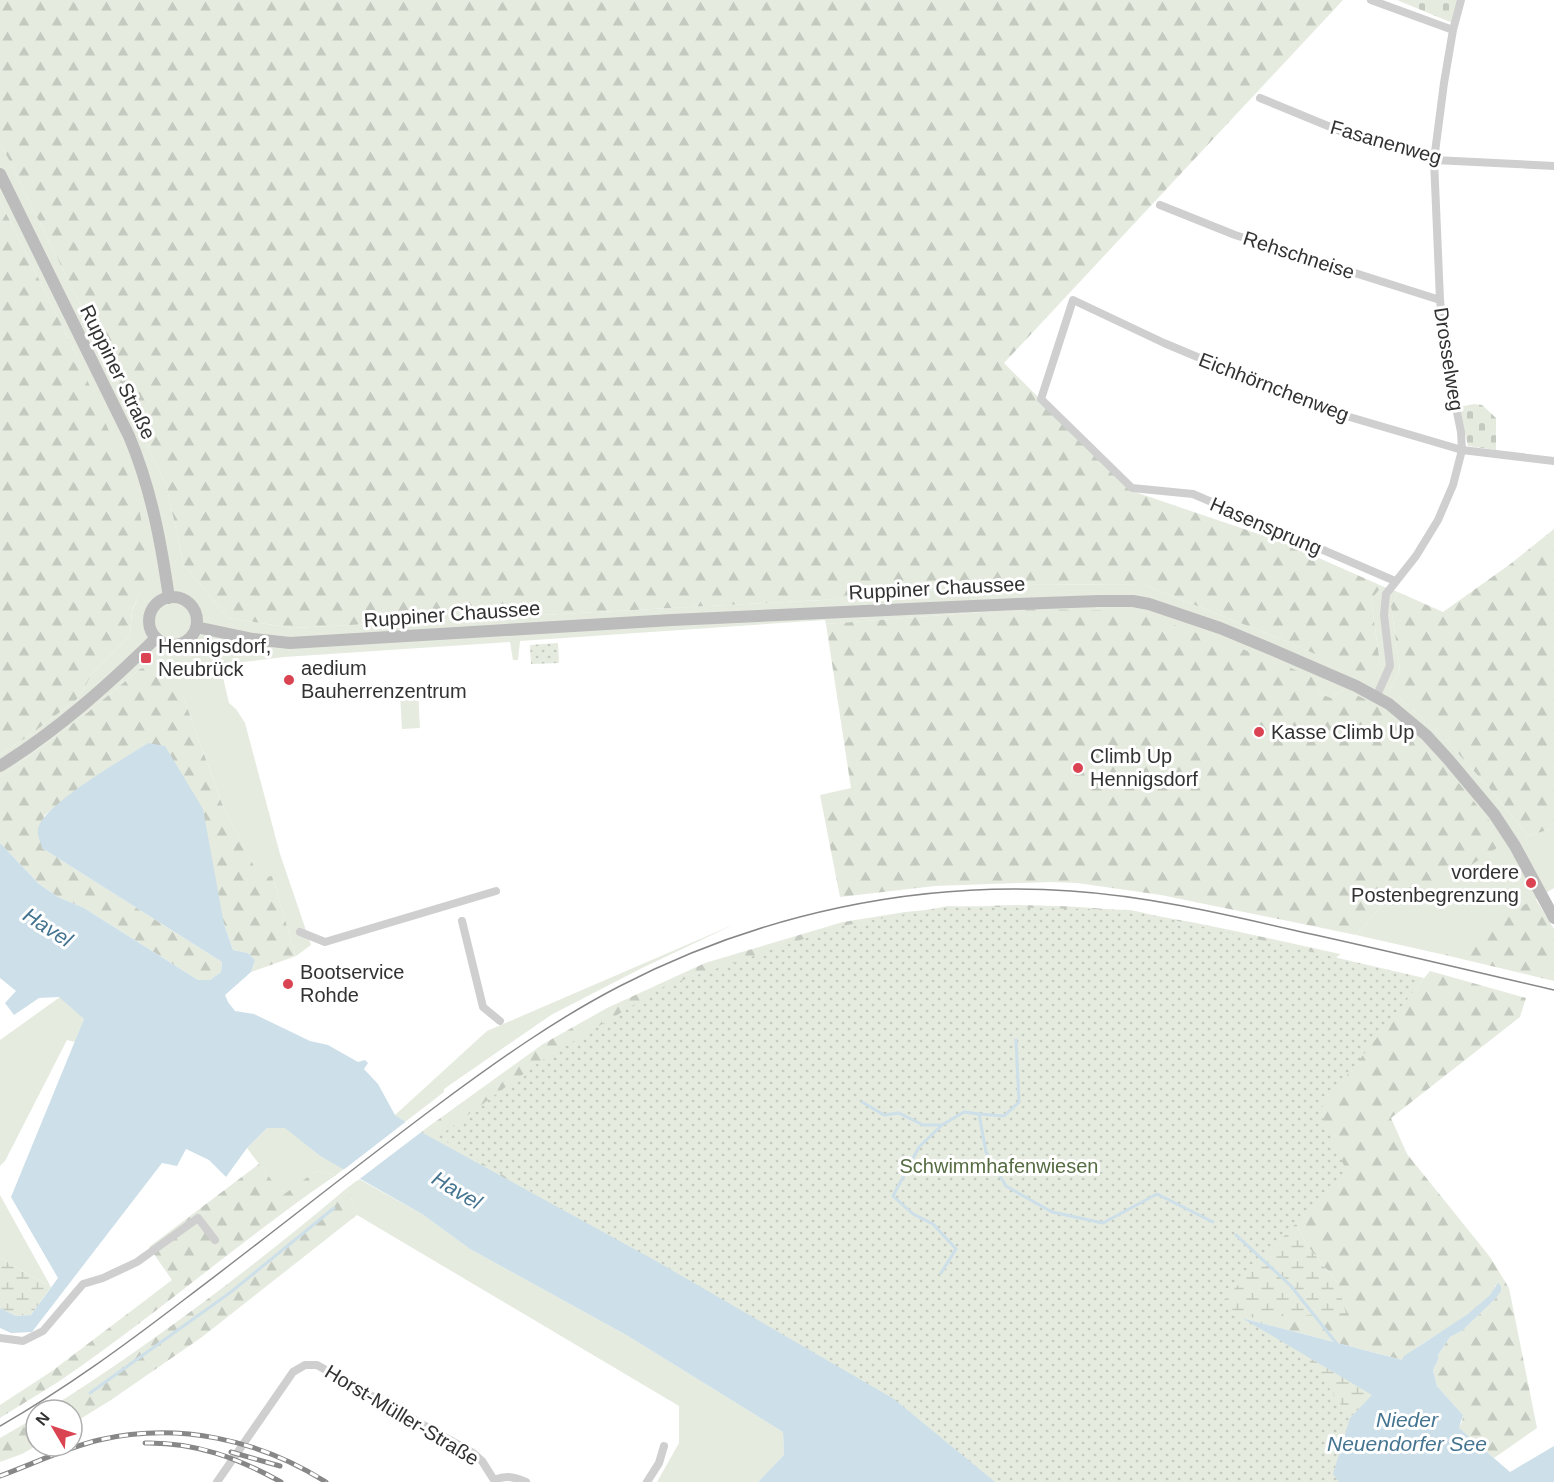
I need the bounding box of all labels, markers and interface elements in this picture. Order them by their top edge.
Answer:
street label: Fasanenweg [1328,116,1444,168]
street label: Rehschneise [1241,227,1357,283]
street label: Ruppiner Straße [76,301,160,443]
street label: Drosselweg [1430,306,1468,412]
street label: Eichhörnchenweg [1196,348,1352,426]
street label: Hasensprung [1207,493,1325,559]
street label: Ruppiner Chaussee [848,572,1026,604]
street label: Ruppiner Chaussee [363,597,541,631]
place label: Hennigsdorf, Neubrück [158,635,271,680]
marker: Hennigsdorf, Neubrück [139,651,153,665]
place label: aedium Bauherrenzentrum [301,657,467,702]
marker: aedium Bauherrenzentrum [282,673,296,687]
place label: Kasse Climb Up [1271,721,1414,743]
marker: Kasse Climb Up [1252,725,1266,739]
place label: Climb Up Hennigsdorf [1090,745,1198,790]
marker: Climb Up Hennigsdorf [1071,761,1085,775]
place label: vordere Postenbegrenzung [1351,861,1519,906]
marker: vordere Postenbegrenzung [1524,876,1538,890]
water label: Havel [19,903,78,952]
place label: Bootservice Rohde [300,961,405,1006]
marker: Bootservice Rohde [281,977,295,991]
park label: Schwimmhafenwiesen [900,1155,1098,1177]
water label: Havel [428,1166,487,1214]
street label: Horst-Müller-Straße [321,1360,483,1470]
north arrow [24,1398,84,1458]
water label: Nieder Neuendorfer See [1327,1408,1487,1455]
text: N [32,1409,53,1429]

